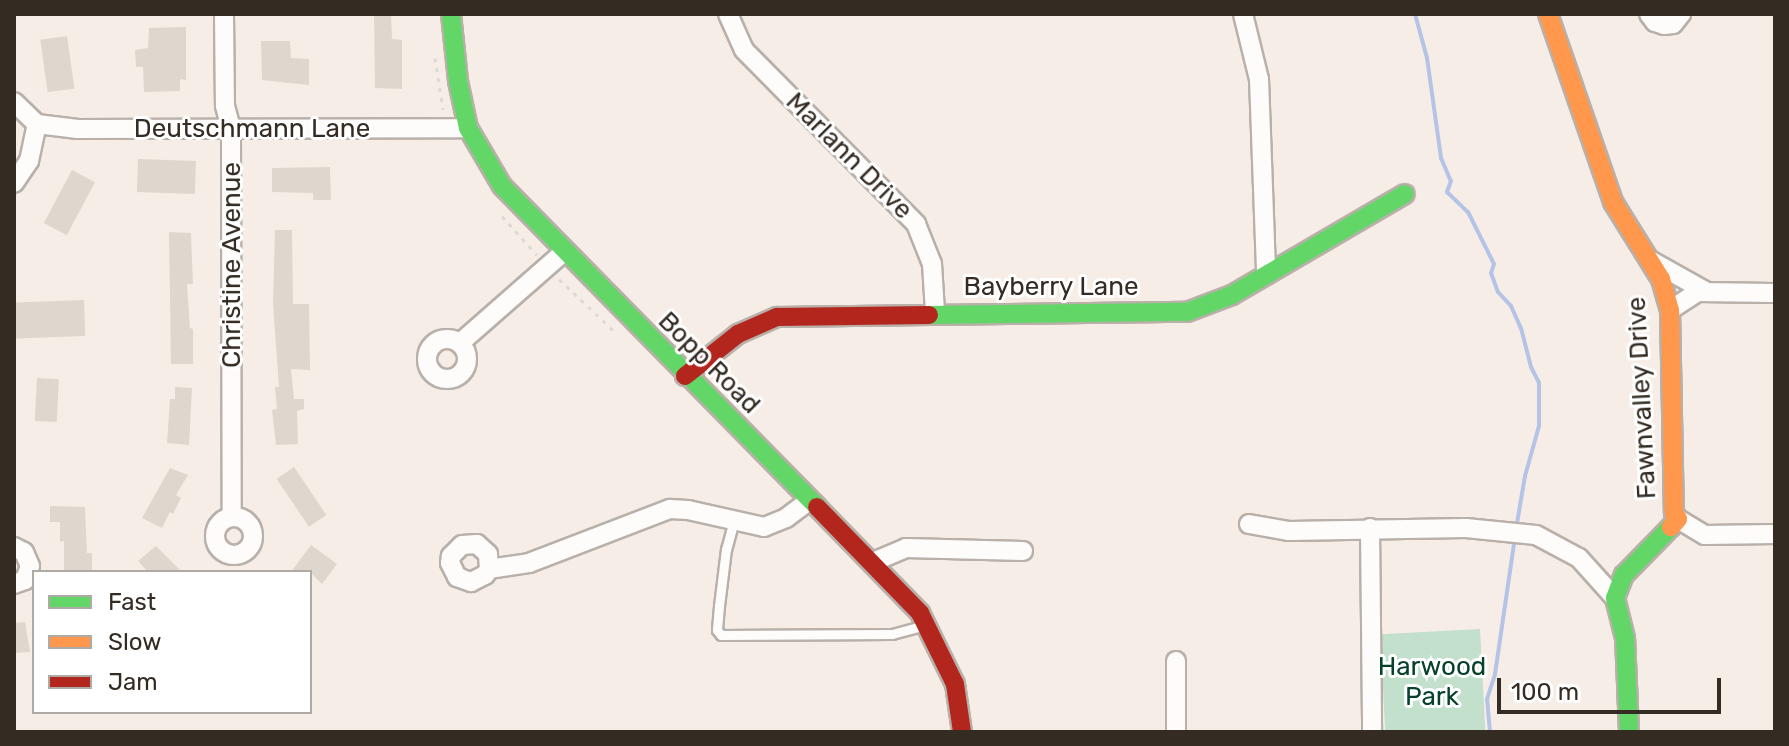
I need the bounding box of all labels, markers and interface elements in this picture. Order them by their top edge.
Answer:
street label: Marlann Drive [779,86,919,226]
street label: Deutschmann Lane [134,113,370,145]
street label: Christine Avenue [216,162,248,368]
street label: Bayberry Lane [963,271,1139,303]
street label: Fawnvalley Drive [1621,296,1663,500]
street label: Bopp Road [652,306,766,420]
legend [32,570,312,714]
text: Fast [108,588,156,616]
text: Slow [108,628,161,656]
park label: Harwood Park [1378,651,1486,712]
scale bar [1501,662,1725,712]
text: Jam [108,668,158,696]
text: 100 m [1511,678,1579,706]

